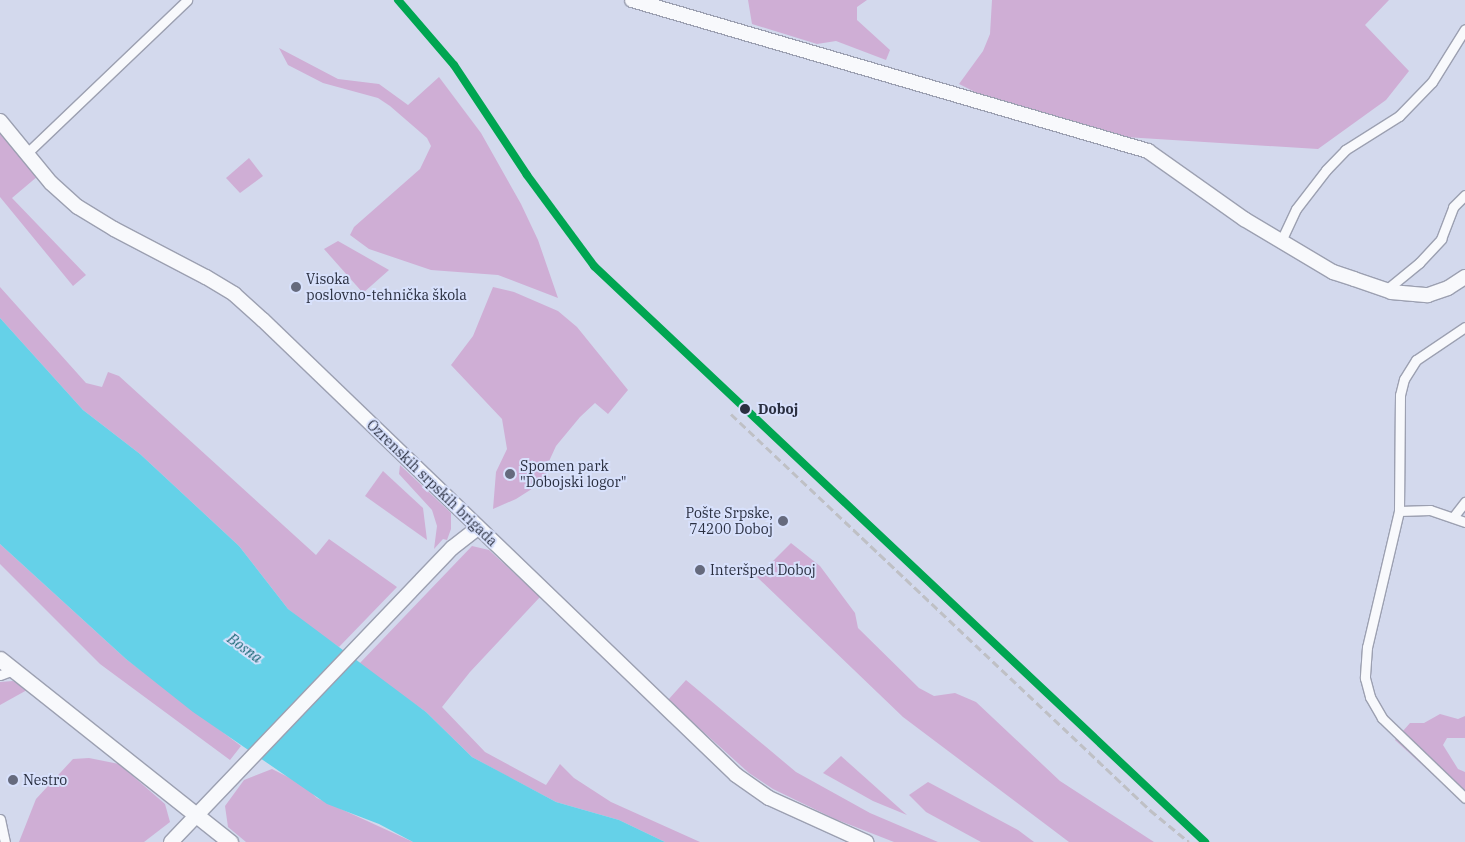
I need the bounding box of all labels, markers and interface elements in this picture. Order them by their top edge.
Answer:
place label: Visoka poslovno-tehnička škola [306,271,467,304]
marker: Visoka poslovno-tehnička škola [290,281,302,293]
marker: Doboj [736,400,754,418]
place label: Doboj [758,401,798,417]
street label: Ozrenskih srpskih brigada [363,416,501,550]
place label: Spomen park "Dobojski logor" [520,458,627,491]
marker: Spomen park "Dobojski logor" [504,468,516,480]
place label: Pošte Srpske, 74200 Doboj [685,505,773,538]
marker: Pošte Srpske, 74200 Doboj [777,515,789,527]
place label: Interšped Doboj [710,562,816,578]
marker: Interšped Doboj [694,564,706,576]
water label: Bosna [224,629,266,667]
place label: Nestro [23,772,67,788]
marker: Nestro [7,774,19,786]

